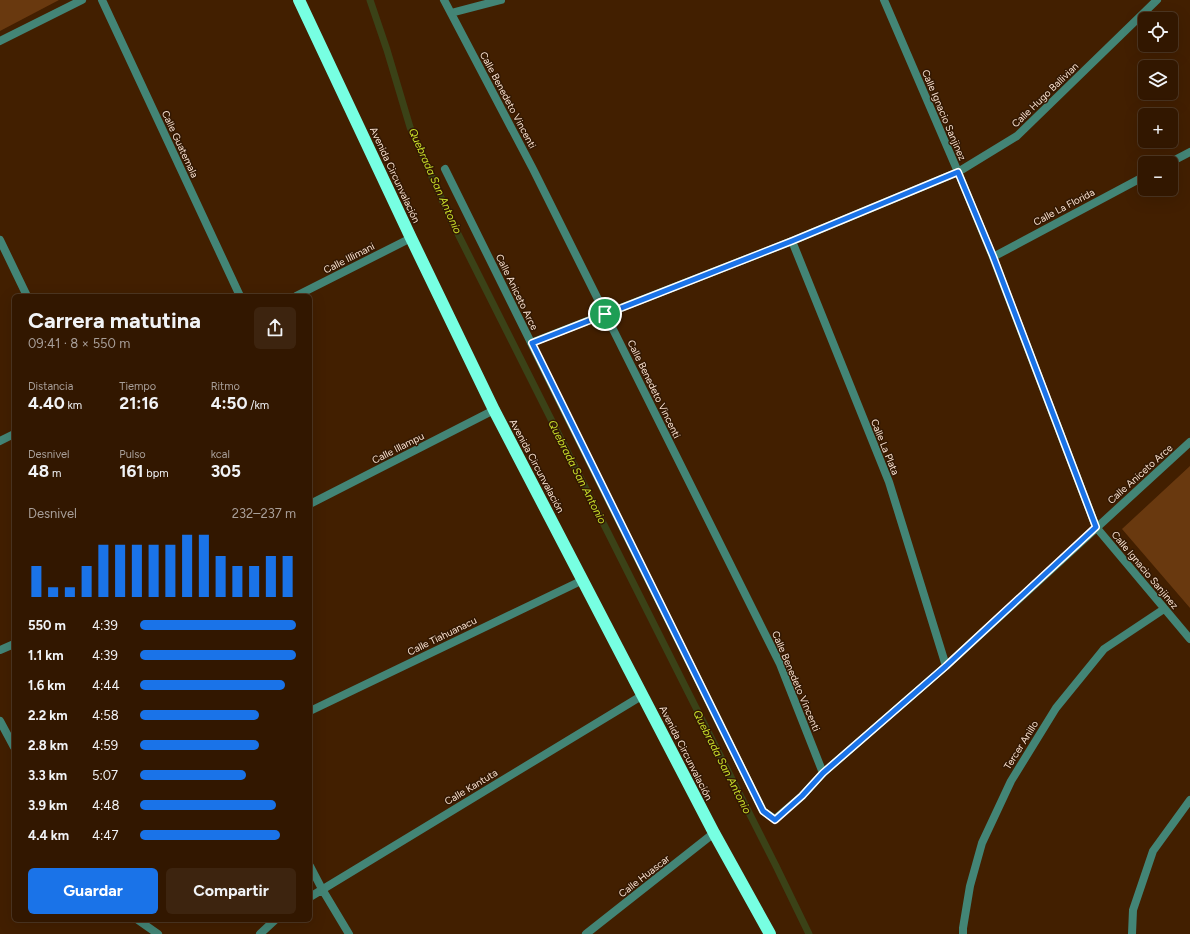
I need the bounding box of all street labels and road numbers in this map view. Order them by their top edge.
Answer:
street label: Calle Benedeto Vincenti [477,49,539,151]
street label: Calle Hugo Ballivian [1009,59,1081,130]
street label: Calle Ignacio Sanjinez [919,67,969,163]
street label: Calle Guatemala [159,108,201,180]
street label: Avenida Circunvalación [367,125,423,225]
street label: Calle La Florida [1031,185,1097,229]
street label: Calle Illimani [321,240,377,276]
street label: Calle Aniceto Arce [493,252,541,333]
street label: Calle Benedeto Vincenti [624,338,684,440]
street label: Avenida Circunvalación [507,417,567,516]
street label: Calle La Plata [868,417,902,477]
street label: Calle Illampu [370,429,426,467]
street label: Calle Aniceto Arce [1105,441,1176,507]
street label: Calle Ignacio Sanjinez [1109,528,1181,612]
street label: Calle Tiahuanacu [405,614,479,658]
street label: Calle Benedeto Vincenti [769,629,823,733]
street label: Avenida Circunvalación [656,703,716,803]
street label: Tercer Anillo [1001,718,1041,772]
street label: Calle Kantuta [442,766,500,808]
street label: Calle Huascar [616,852,673,900]

